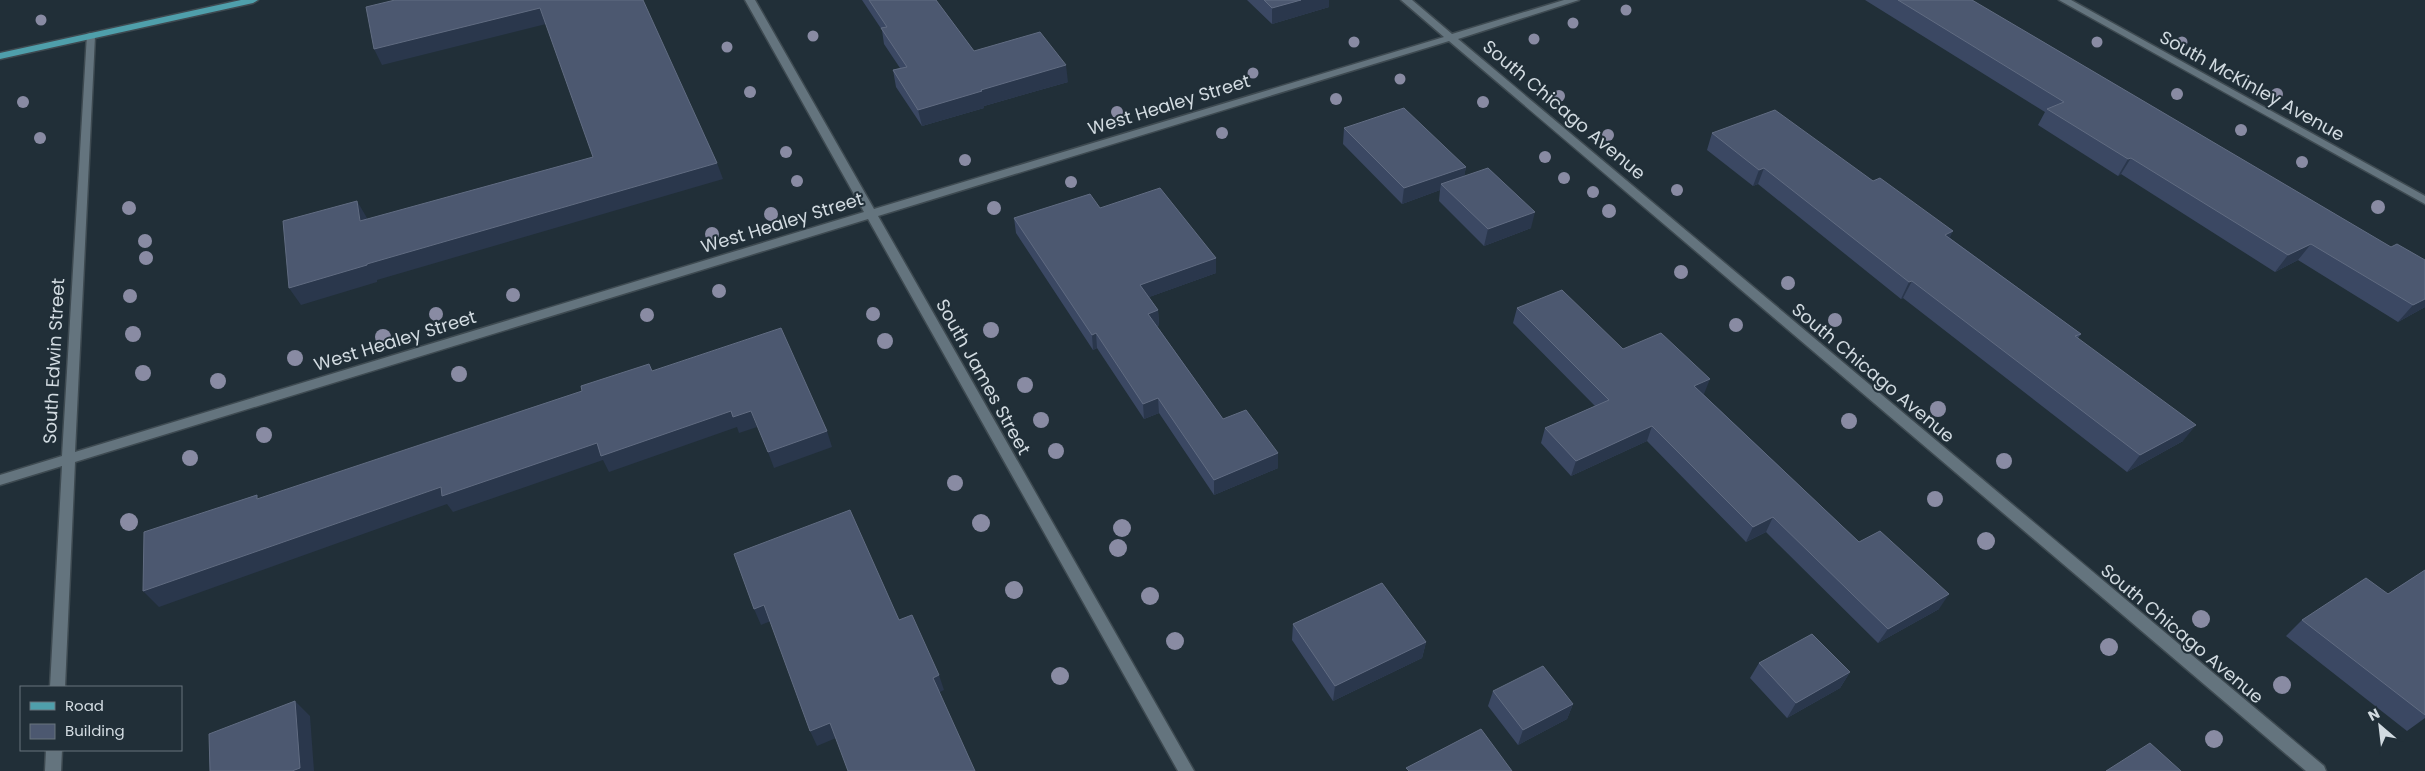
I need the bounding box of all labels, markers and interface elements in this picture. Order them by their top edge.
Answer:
street label: South McKinley Avenue [2155,24,2349,147]
street label: South Chicago Avenue [1478,34,1651,185]
street label: West Healey Street [1085,68,1253,141]
street label: West Healey Street [698,186,866,259]
street label: South Edwin Street [37,277,70,445]
street label: South James Street [930,294,1037,459]
street label: South Chicago Avenue [1787,297,1960,448]
street label: West Healey Street [311,304,479,377]
street label: South Chicago Avenue [2096,558,2269,709]
legend [20,686,182,751]
text: Road [65,695,104,716]
north arrow [2355,701,2405,751]
text: N [2365,703,2383,726]
text: Building [65,720,125,741]

